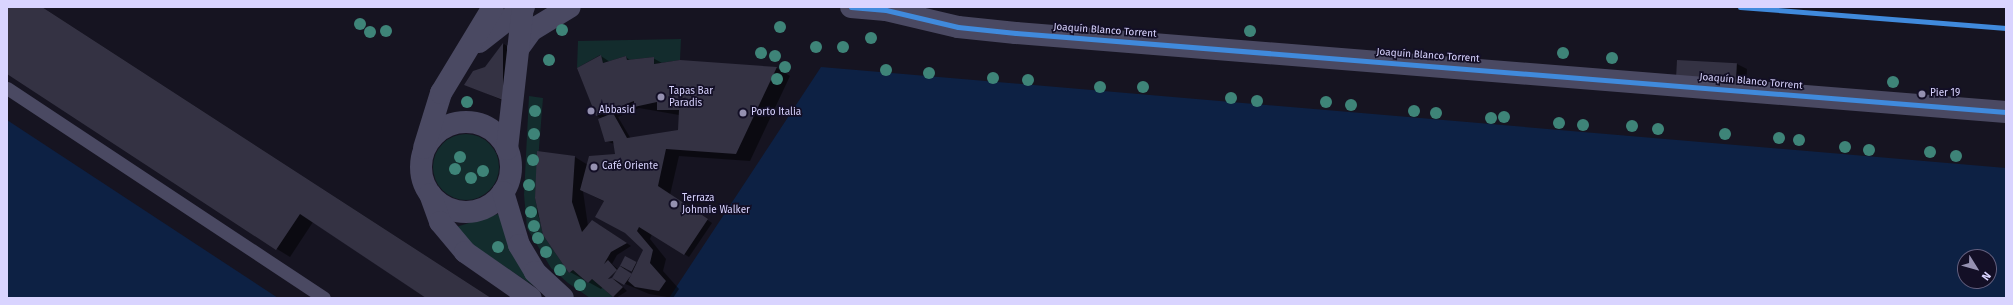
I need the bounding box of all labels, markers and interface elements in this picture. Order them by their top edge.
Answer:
street label: Joaquín Blanco Torrent [1053,21,1157,41]
street label: Joaquín Blanco Torrent [1376,46,1480,66]
street label: Joaquín Blanco Torrent [1699,72,1803,92]
place label: Tapas Bar Paradis [669,85,713,108]
place label: Pier 19 [1930,88,1960,100]
marker: Pier 19 [1917,89,1927,99]
marker: Tapas Bar Paradis [656,92,666,102]
place label: Abbasid [599,105,635,117]
marker: Abbasid [586,106,596,116]
place label: Porto Italia [751,107,801,119]
marker: Porto Italia [738,108,748,118]
place label: Café Oriente [602,161,658,173]
marker: Café Oriente [589,162,599,172]
place label: Terraza Johnnie Walker [682,192,750,216]
marker: Terraza Johnnie Walker [669,199,679,209]
north arrow [1957,249,1997,289]
text: N [1979,269,1994,283]

